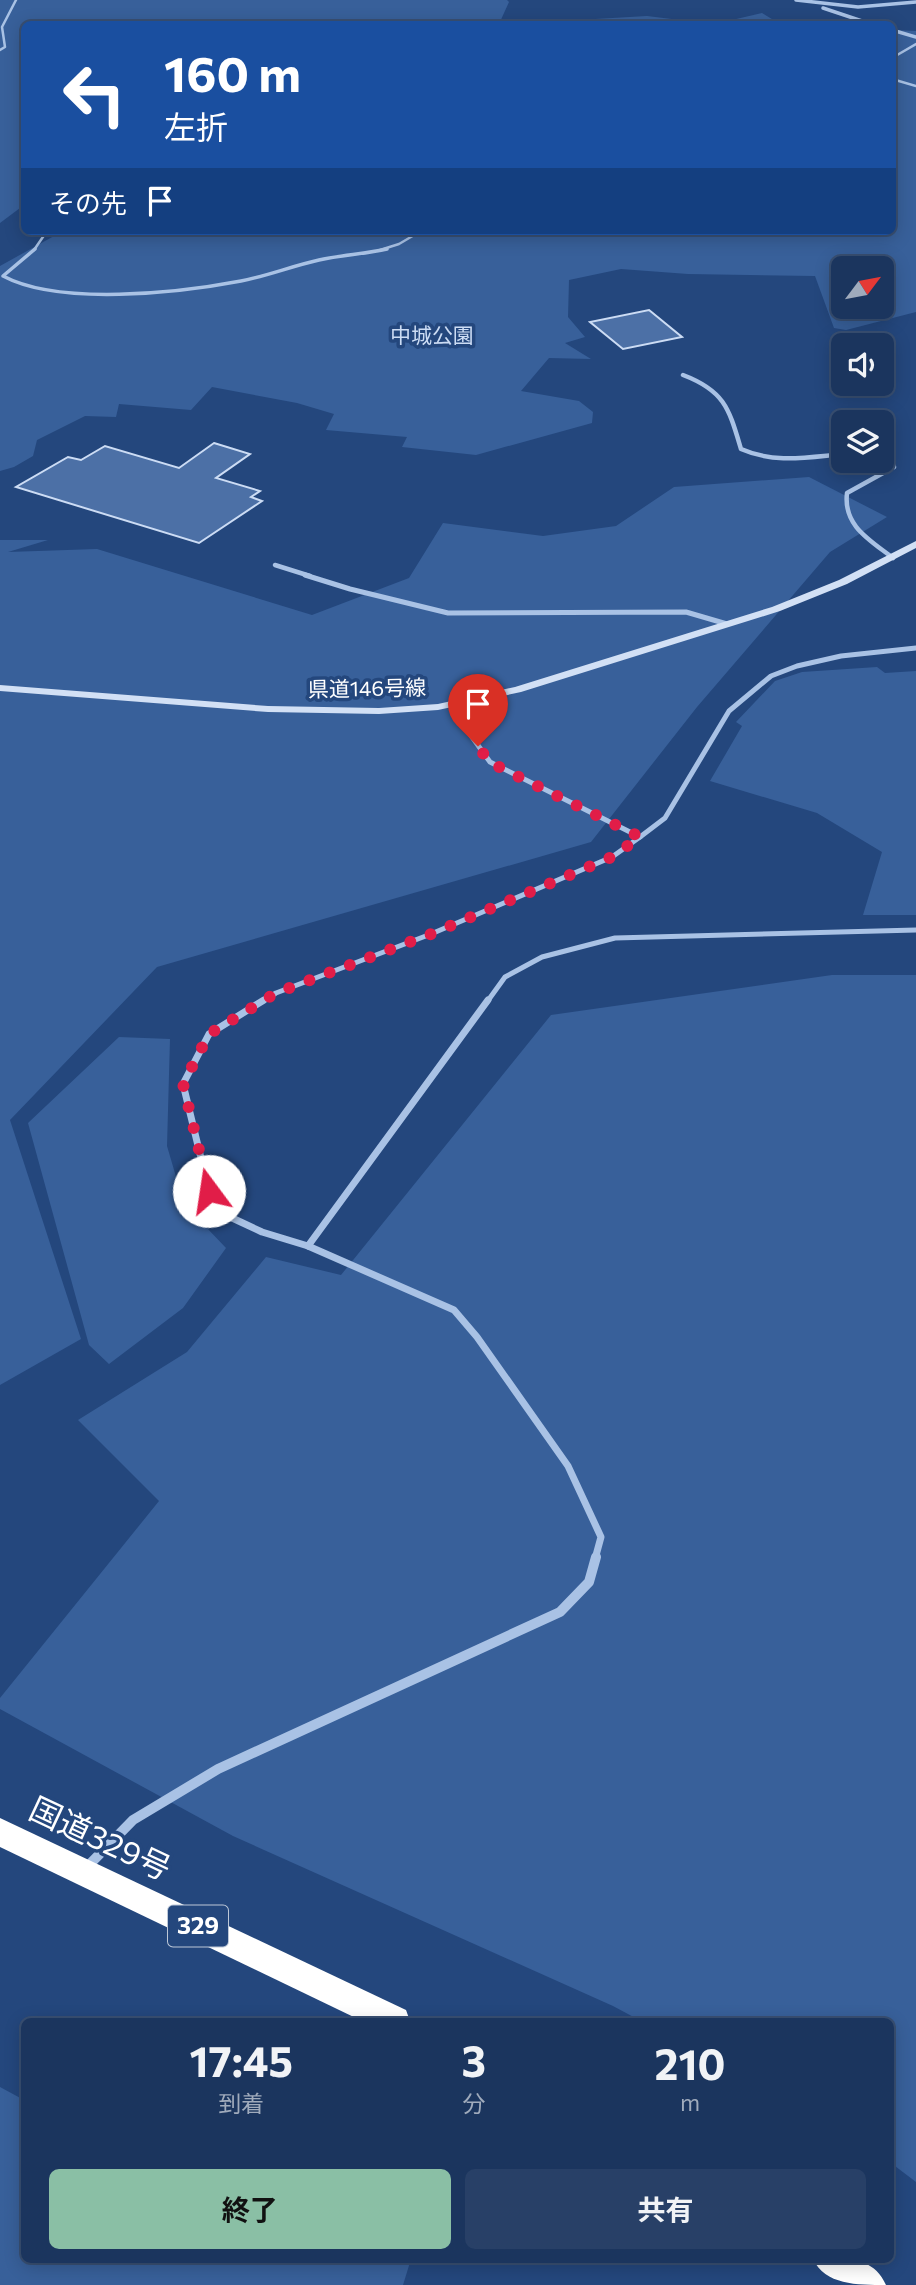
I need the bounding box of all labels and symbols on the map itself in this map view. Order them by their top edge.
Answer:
north arrow [831,256,894,318]
park label: 中城公園 [390,322,474,347]
street label: 県道146号線 [308,674,426,701]
pin [448,674,508,746]
position arrow [172,1154,246,1228]
street label: 国道329号 [24,1787,178,1887]
road number: 329 [168,1906,228,1947]

